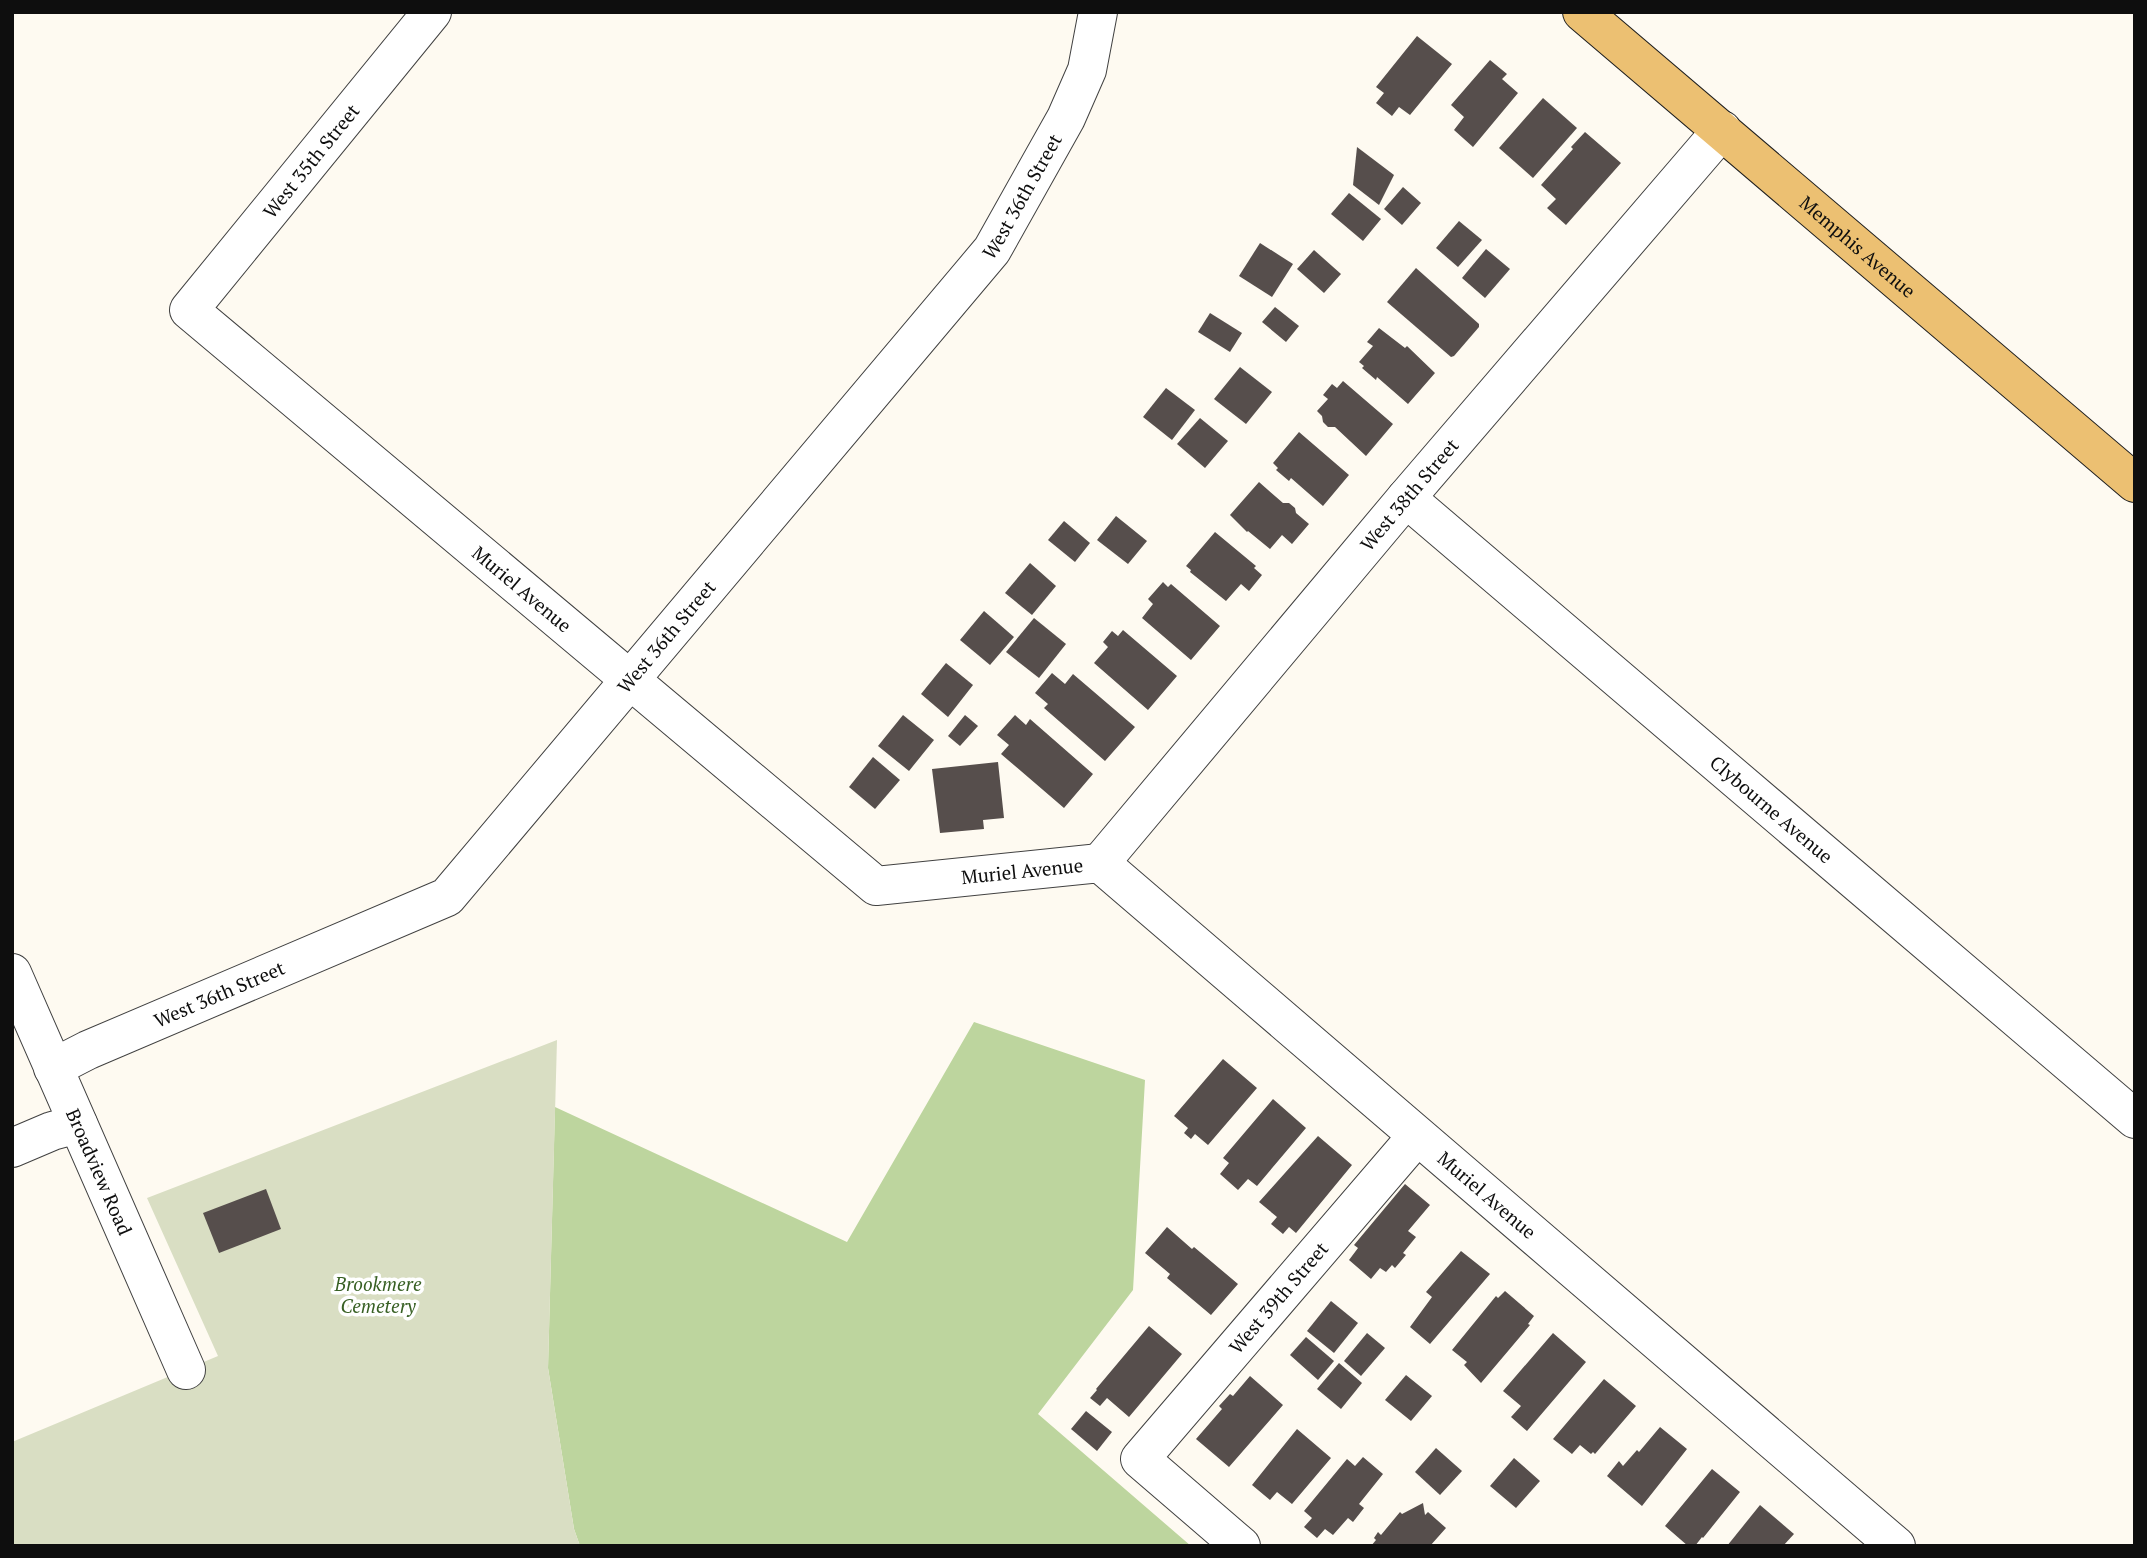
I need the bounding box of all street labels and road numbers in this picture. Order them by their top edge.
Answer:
street label: West 35th Street [257,99,364,223]
street label: West 36th Street [977,129,1067,264]
street label: Memphis Avenue [1795,190,1921,303]
street label: West 38th Street [1354,433,1464,556]
street label: Muriel Avenue [467,540,577,638]
street label: West 36th Street [611,575,721,698]
street label: Clybourne Avenue [1705,749,1838,868]
street label: Muriel Avenue [960,852,1084,889]
street label: West 36th Street [150,955,288,1033]
street label: Broadview Road [61,1104,138,1239]
street label: Muriel Avenue [1433,1145,1542,1244]
street label: West 39th Street [1223,1236,1333,1358]

